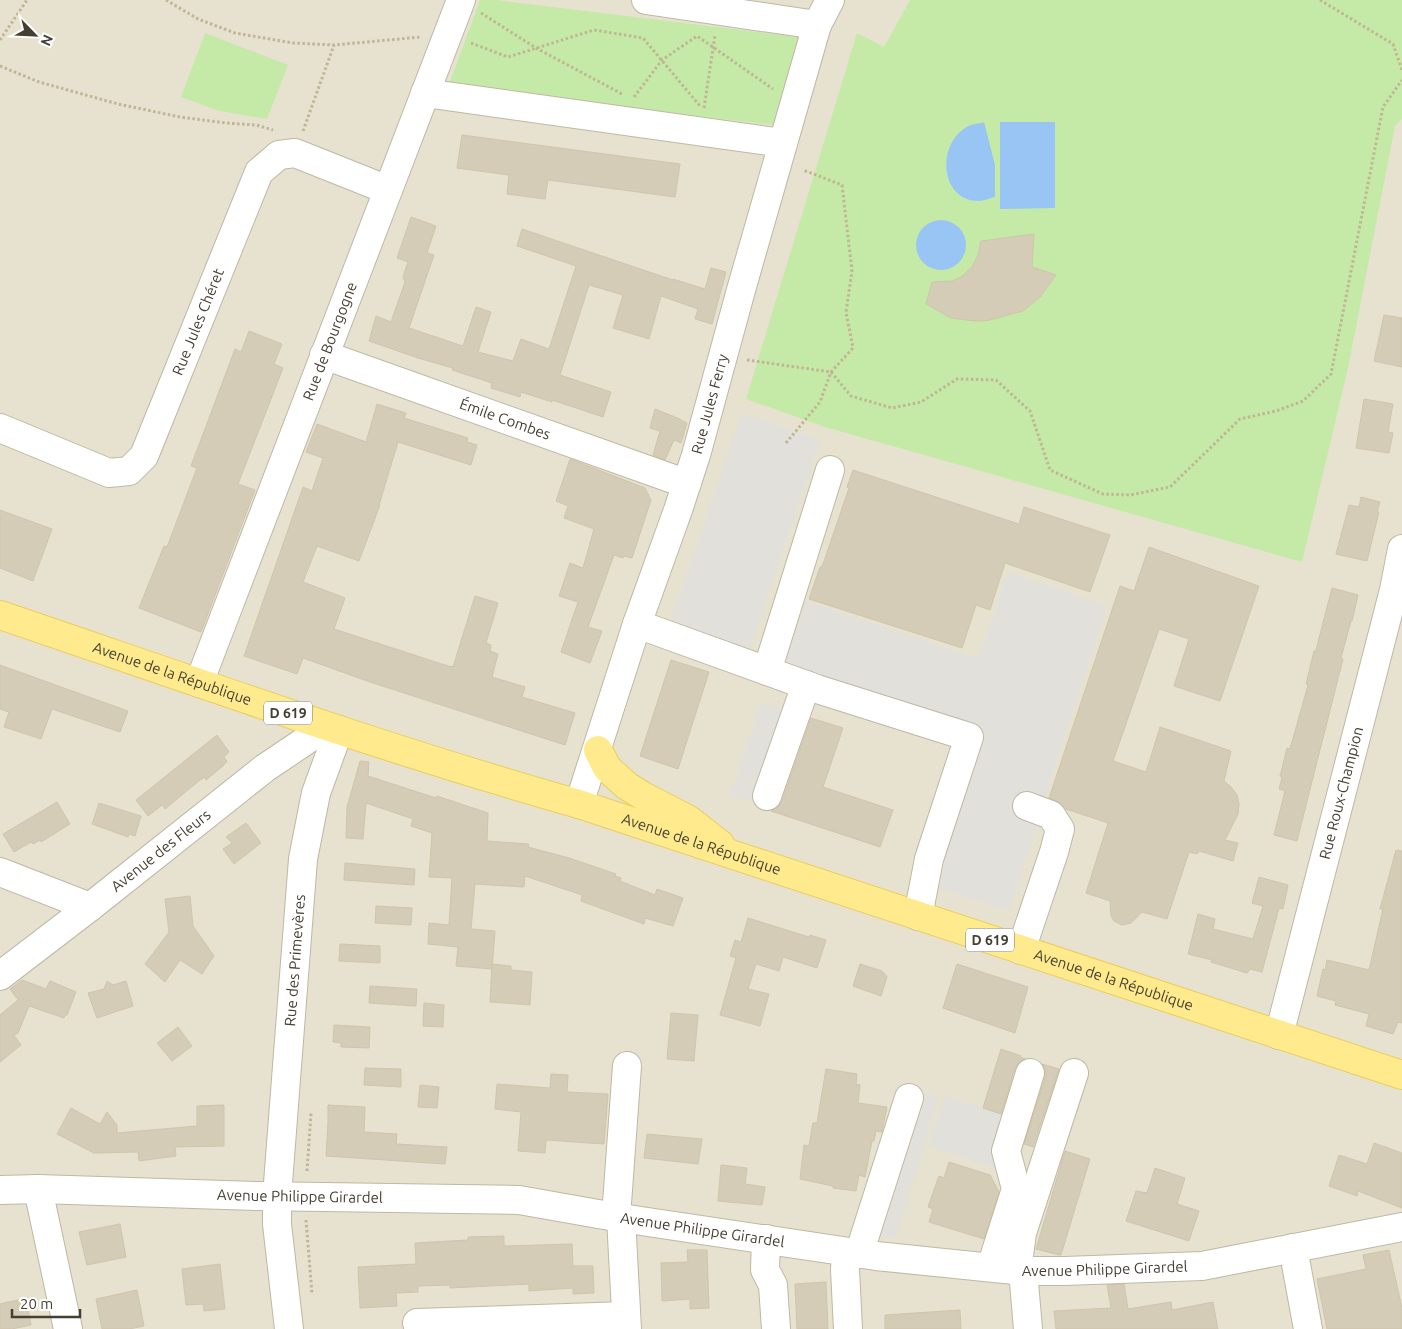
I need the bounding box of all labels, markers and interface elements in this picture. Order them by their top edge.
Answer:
north arrow [10,10,60,60]
text: N [37,32,56,48]
street label: Rue Jules Chéret [169,266,227,378]
street label: Rue de Bourgogne [299,279,360,403]
street label: Rue Jules Ferry [688,352,731,456]
street label: Émile Combes [457,395,553,443]
street label: Avenue de la République [91,638,254,708]
road number: D 619 [264,701,312,724]
street label: Rue Roux-Champion [1316,725,1366,861]
street label: Avenue des Fleurs [108,806,214,895]
street label: Avenue de la République [620,810,783,878]
street label: Rue des Primevères [281,894,308,1027]
road number: D 619 [966,928,1014,952]
street label: Avenue de la République [1032,945,1196,1014]
street label: Avenue Philippe Girardel [217,1186,383,1206]
street label: Avenue Philippe Girardel [619,1209,786,1250]
street label: Avenue Philippe Girardel [1022,1258,1188,1279]
scale bar [12,1286,80,1318]
text: 20 m [20,1295,53,1312]

